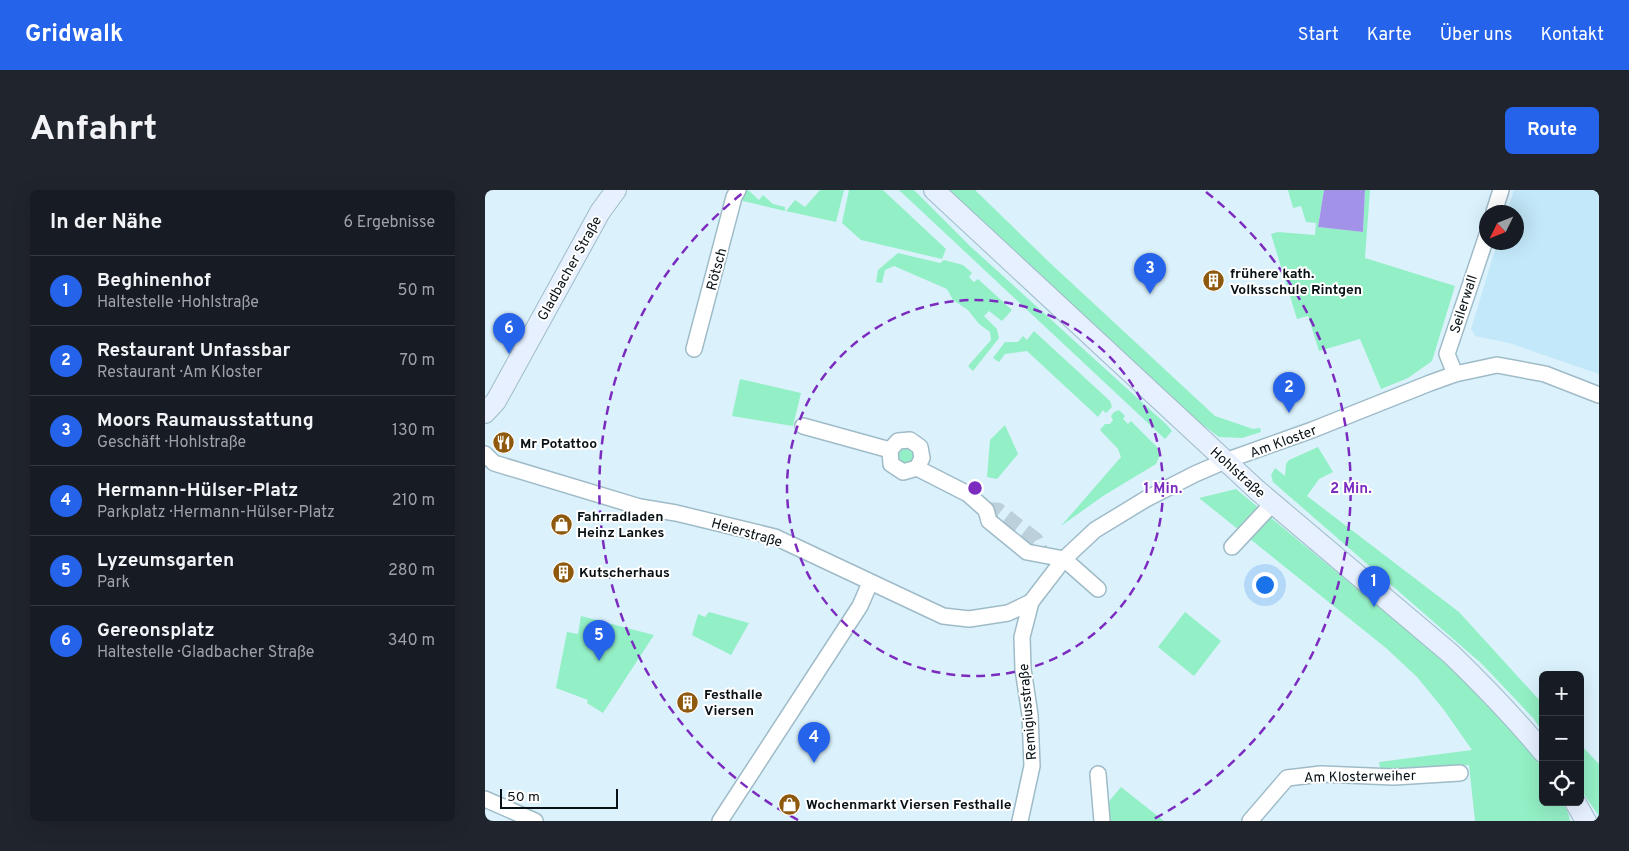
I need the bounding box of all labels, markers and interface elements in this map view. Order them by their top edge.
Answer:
text: Gridwalk [25,20,123,50]
text: Start [1298,24,1339,47]
text: Karte [1367,24,1412,47]
text: Über uns [1440,24,1512,47]
text: Kontakt [1540,24,1604,47]
button: Route [1505,107,1599,154]
text: Anfahrt [30,108,157,152]
north arrow [1479,205,1524,250]
text: In der Nähe [50,209,162,236]
text: 6 Ergebnisse [343,213,435,233]
street label: Gladbacher Straße [535,214,606,324]
street label: Rötsch [704,246,731,293]
pin: 3 [1134,253,1166,294]
place label: frühere kath. Volksschule Rintgen [1230,266,1362,299]
text: Beghinenhof [97,269,211,293]
building icon: frühere kath. Volksschule Rintgen [1202,269,1226,293]
street label: Seilerwall [1447,273,1482,336]
text: 1 [63,281,69,301]
text: 50 m [398,281,435,301]
text: Haltestelle · Hohlstraße [97,293,259,313]
pin: 6 [493,313,525,354]
text: Restaurant Unfassbar [97,339,290,363]
text: 2 [61,351,71,371]
text: 70 m [400,351,435,371]
text: Restaurant · Am Kloster [97,363,263,383]
pin: 2 [1273,372,1305,413]
text: Moors Raumausstattung [97,409,314,433]
text: 3 [61,421,71,441]
text: 130 m [392,421,435,441]
street label: Am Kloster [1248,422,1320,462]
restaurant icon: Mr Potattoo [492,431,516,455]
text: Geschäft · Hohlstraße [97,433,246,453]
place label: Mr Potattoo [520,436,597,453]
street label: Hohlstraße [1206,444,1268,502]
text: Hermann-Hülser-Platz [97,479,298,503]
centre of rings [966,479,984,497]
text: 1 Min. [1144,480,1183,499]
text: 2 Min. [1330,480,1372,499]
text: 4 [61,491,71,511]
text: 210 m [392,491,435,511]
text: Parkplatz · Hermann-Hülser-Platz [97,503,335,523]
place label: Fahrradladen Heinz Lankes [577,509,665,542]
shop icon: Fahrradladen Heinz Lankes [549,512,573,536]
street label: Heierstraße [709,515,784,552]
text: Lyzeumsgarten [97,549,234,573]
building icon: Kutscherhaus [551,560,575,584]
text: 5 [61,561,71,581]
text: 280 m [388,561,435,581]
place label: Kutscherhaus [579,565,670,582]
pin: 1 [1358,566,1390,607]
your location [1252,572,1278,598]
text: Park [97,573,130,593]
text: Gereonsplatz [97,619,215,643]
pin: 5 [583,620,615,661]
text: 6 [61,631,71,651]
text: 340 m [388,631,435,651]
text: Haltestelle · Gladbacher Straße [97,643,314,663]
street label: Remigiusstraße [1016,663,1041,761]
map controls [1539,671,1584,806]
button: + [1539,671,1584,716]
place label: Festhalle Viersen [704,687,763,720]
building icon: Festhalle Viersen [676,690,700,714]
button: − [1539,716,1584,761]
pin: 4 [798,722,830,763]
button: locate [1539,761,1584,806]
street label: Am Klosterweiher [1304,768,1417,787]
scale bar [500,786,617,809]
text: 50 m [507,789,540,806]
shop icon: Wochenmarkt Viersen Festhalle [778,792,802,816]
place label: Wochenmarkt Viersen Festhalle [806,797,1012,814]

